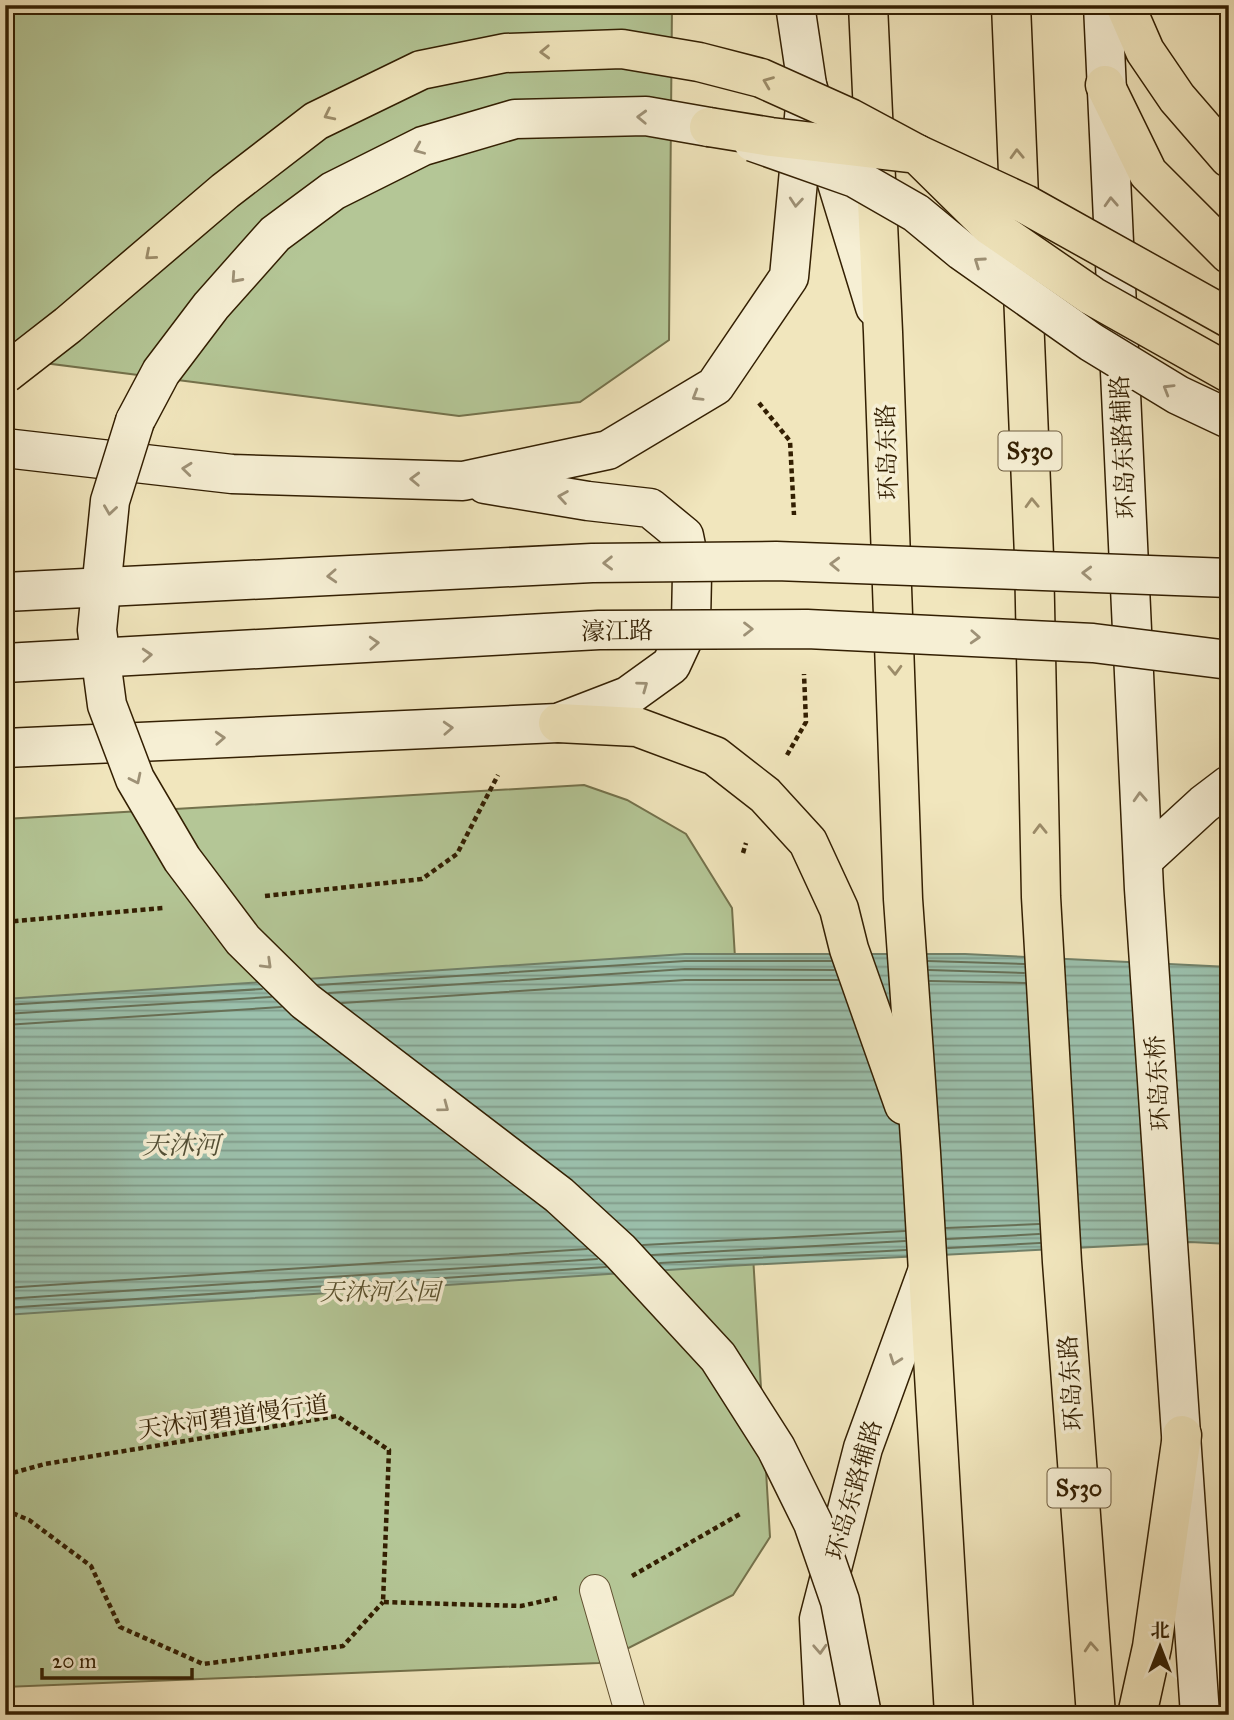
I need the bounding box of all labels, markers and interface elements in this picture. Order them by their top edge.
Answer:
one-way arrow [539,44,550,59]
one-way arrow [763,76,775,90]
one-way arrow [324,106,336,120]
one-way arrow [636,109,647,124]
one-way arrow [414,141,426,155]
one-way arrow [1010,148,1025,159]
one-way arrow [789,197,804,208]
one-way arrow [1103,197,1118,208]
one-way arrow [145,247,158,259]
one-way arrow [974,258,987,271]
one-way arrow [231,270,244,283]
street label: 环岛东路辅路 [1104,374,1142,520]
one-way arrow [1162,384,1175,397]
one-way arrow [692,388,705,401]
street label: 环岛东路 [870,404,904,500]
road number: S530 [998,432,1062,471]
one-way arrow [182,462,193,477]
one-way arrow [409,472,420,487]
one-way arrow [557,490,569,505]
one-way arrow [1025,498,1040,509]
one-way arrow [102,504,117,515]
one-way arrow [602,555,613,571]
one-way arrow [830,556,841,571]
one-way arrow [1081,565,1092,581]
one-way arrow [326,568,337,583]
street label: 濠江路 [581,615,653,647]
one-way arrow [743,621,754,637]
one-way arrow [970,630,981,645]
one-way arrow [369,636,380,651]
one-way arrow [142,648,153,663]
one-way arrow [887,665,902,676]
one-way arrow [635,681,647,694]
one-way arrow [442,720,453,735]
one-way arrow [215,731,226,746]
one-way arrow [128,772,142,784]
one-way arrow [1133,791,1148,802]
one-way arrow [1032,823,1048,833]
one-way arrow [259,955,272,968]
street label: 环岛东桥 [1140,1034,1176,1132]
one-way arrow [436,1098,448,1111]
water label: 天沐河 [142,1129,224,1161]
park label: 天沐河公园 [320,1277,444,1307]
street label: 环岛东路 [1053,1334,1089,1432]
one-way arrow [889,1353,903,1365]
street label: 天沐河碧道慢行道 [136,1389,330,1445]
street label: 环岛东路辅路 [820,1417,888,1563]
road number: S530 [1048,1469,1110,1508]
north arrow [1126,1612,1196,1682]
text: 北 [1150,1619,1170,1642]
scale bar [42,1636,192,1680]
one-way arrow [1084,1641,1099,1652]
one-way arrow [813,1644,828,1655]
text: 20 m [52,1648,97,1674]

